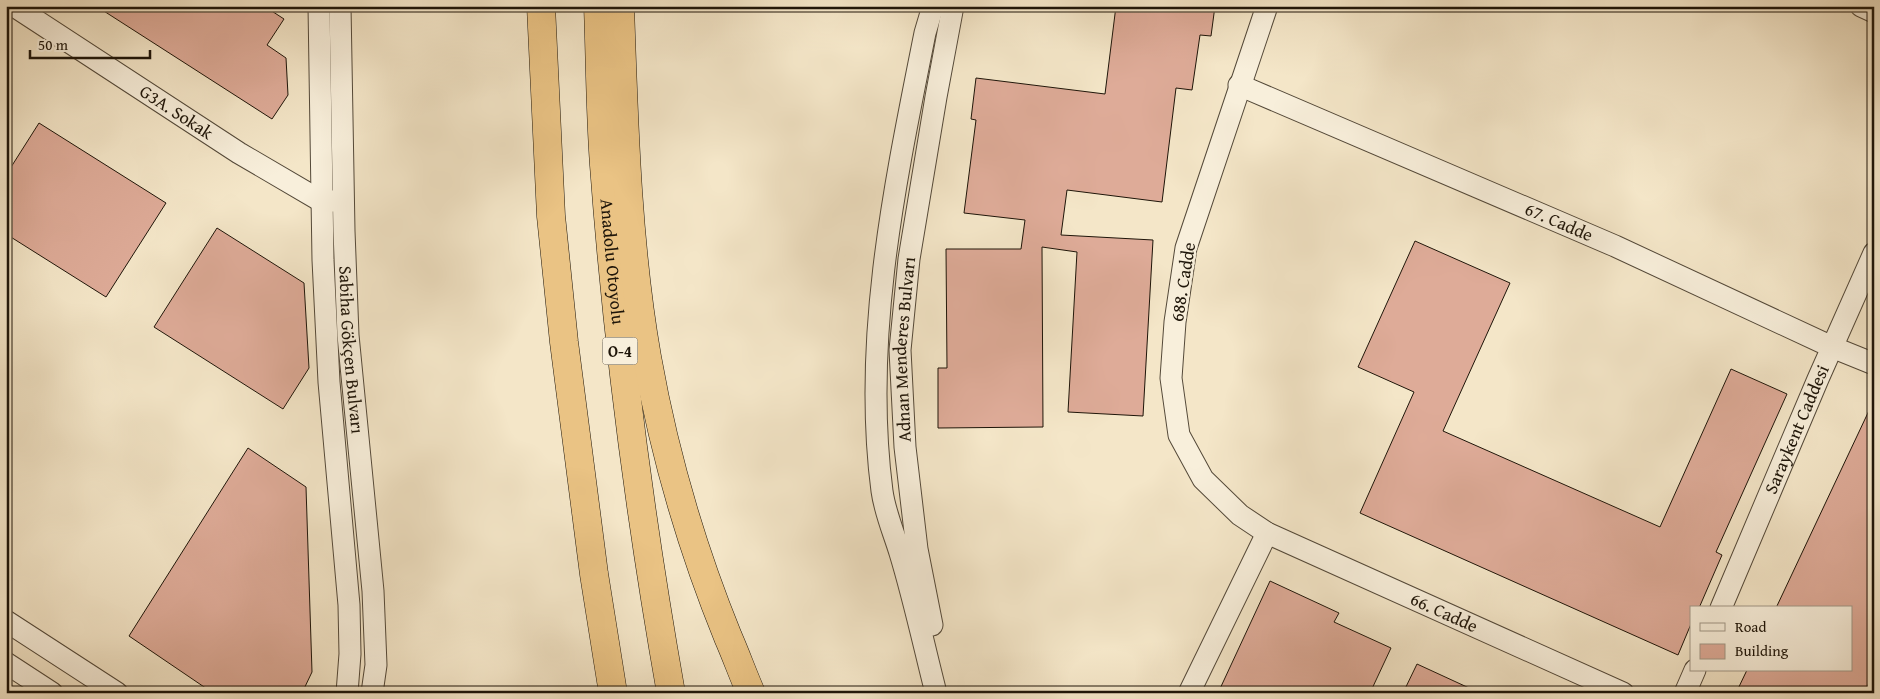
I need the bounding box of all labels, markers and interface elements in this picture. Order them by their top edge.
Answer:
scale bar [30,28,150,60]
text: 50 m [38,34,69,55]
street label: G3A. Sokak [134,78,220,146]
street label: 67. Cadde [1521,195,1597,248]
street label: Anadolu Otoyolu [594,198,632,326]
street label: 688. Cadde [1163,240,1202,324]
street label: Adnan Menderes Bulvarı [886,255,922,443]
street label: Sabiha Gökçen Bulvarı [332,265,372,435]
road number: O-4 [602,338,638,364]
street label: Saraykent Caddesi [1757,360,1836,498]
street label: 66. Cadde [1406,585,1482,639]
legend [1690,606,1852,672]
text: Road [1735,616,1766,637]
text: Building [1735,640,1789,661]

